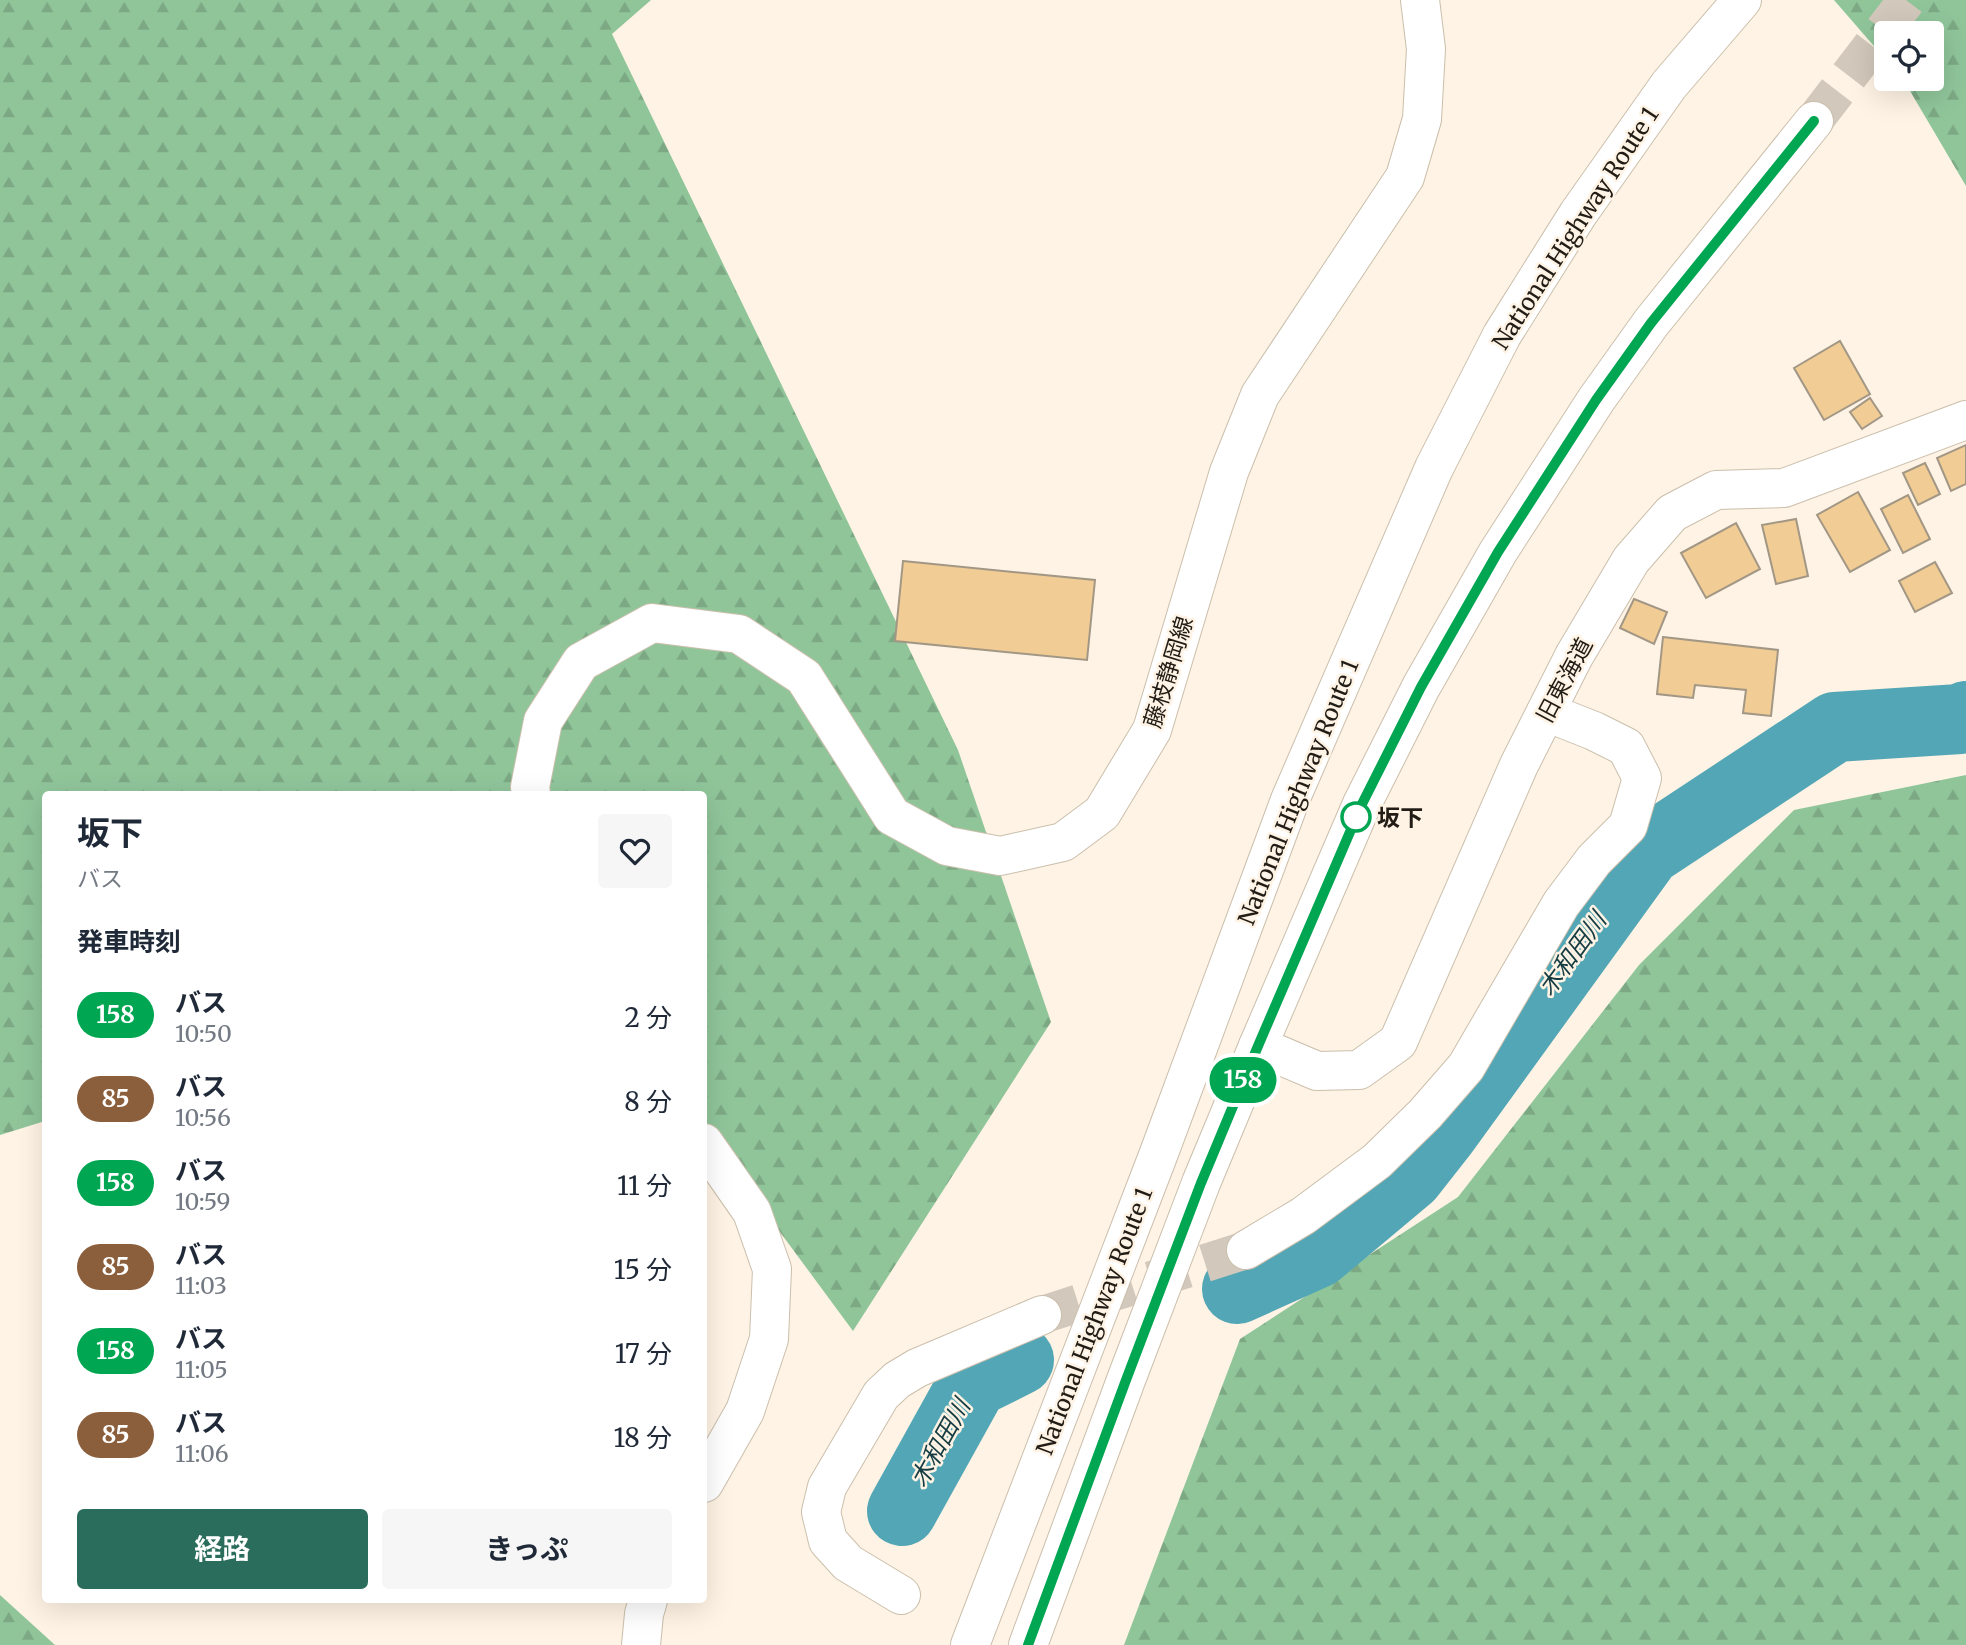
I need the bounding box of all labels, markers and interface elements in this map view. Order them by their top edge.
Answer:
map controls [1874,21,1944,91]
button: locate [1874,21,1944,91]
street label: National Highway Route 1 [1486,101,1664,355]
street label: 藤枝静岡線 [1137,613,1199,731]
street label: 旧東海道 [1530,633,1598,727]
street label: National Highway Route 1 [1231,655,1365,929]
marker: 坂下 [1341,802,1371,832]
place label: 坂下 [1377,803,1423,832]
text: 坂下 [77,813,143,854]
button: heart [598,814,672,888]
text: バス [77,864,123,893]
water label: 木和田川 [1531,904,1615,1002]
text: 発車時刻 [77,925,181,958]
text: バス [175,986,227,1019]
text: 158 [96,999,135,1030]
text: 2 分 [624,1001,672,1034]
text: 10:50 [175,1019,232,1048]
line badge: 158 [1203,1057,1283,1103]
text: 158 [1223,1064,1263,1095]
text: バス [175,1070,227,1103]
text: 85 [102,1083,129,1114]
text: 8 分 [624,1085,672,1118]
text: 10:56 [175,1103,231,1132]
text: バス [175,1154,227,1187]
text: 158 [96,1167,135,1198]
text: 11 分 [617,1169,672,1202]
street label: National Highway Route 1 [1030,1183,1158,1459]
text: 10:59 [175,1187,230,1216]
text: バス [175,1238,227,1271]
text: 85 [102,1251,129,1282]
text: 15 分 [614,1253,672,1286]
text: 11:03 [175,1271,227,1300]
text: バス [175,1322,227,1355]
text: 158 [96,1335,135,1366]
text: 17 分 [615,1337,672,1370]
text: 11:05 [175,1355,228,1384]
water label: 木和田川 [903,1391,978,1492]
text: バス [175,1406,227,1439]
text: 85 [102,1419,129,1450]
text: 18 分 [613,1421,672,1454]
text: 11:06 [175,1439,229,1468]
button: 経路 [77,1509,368,1589]
button: きっぷ [382,1509,672,1589]

